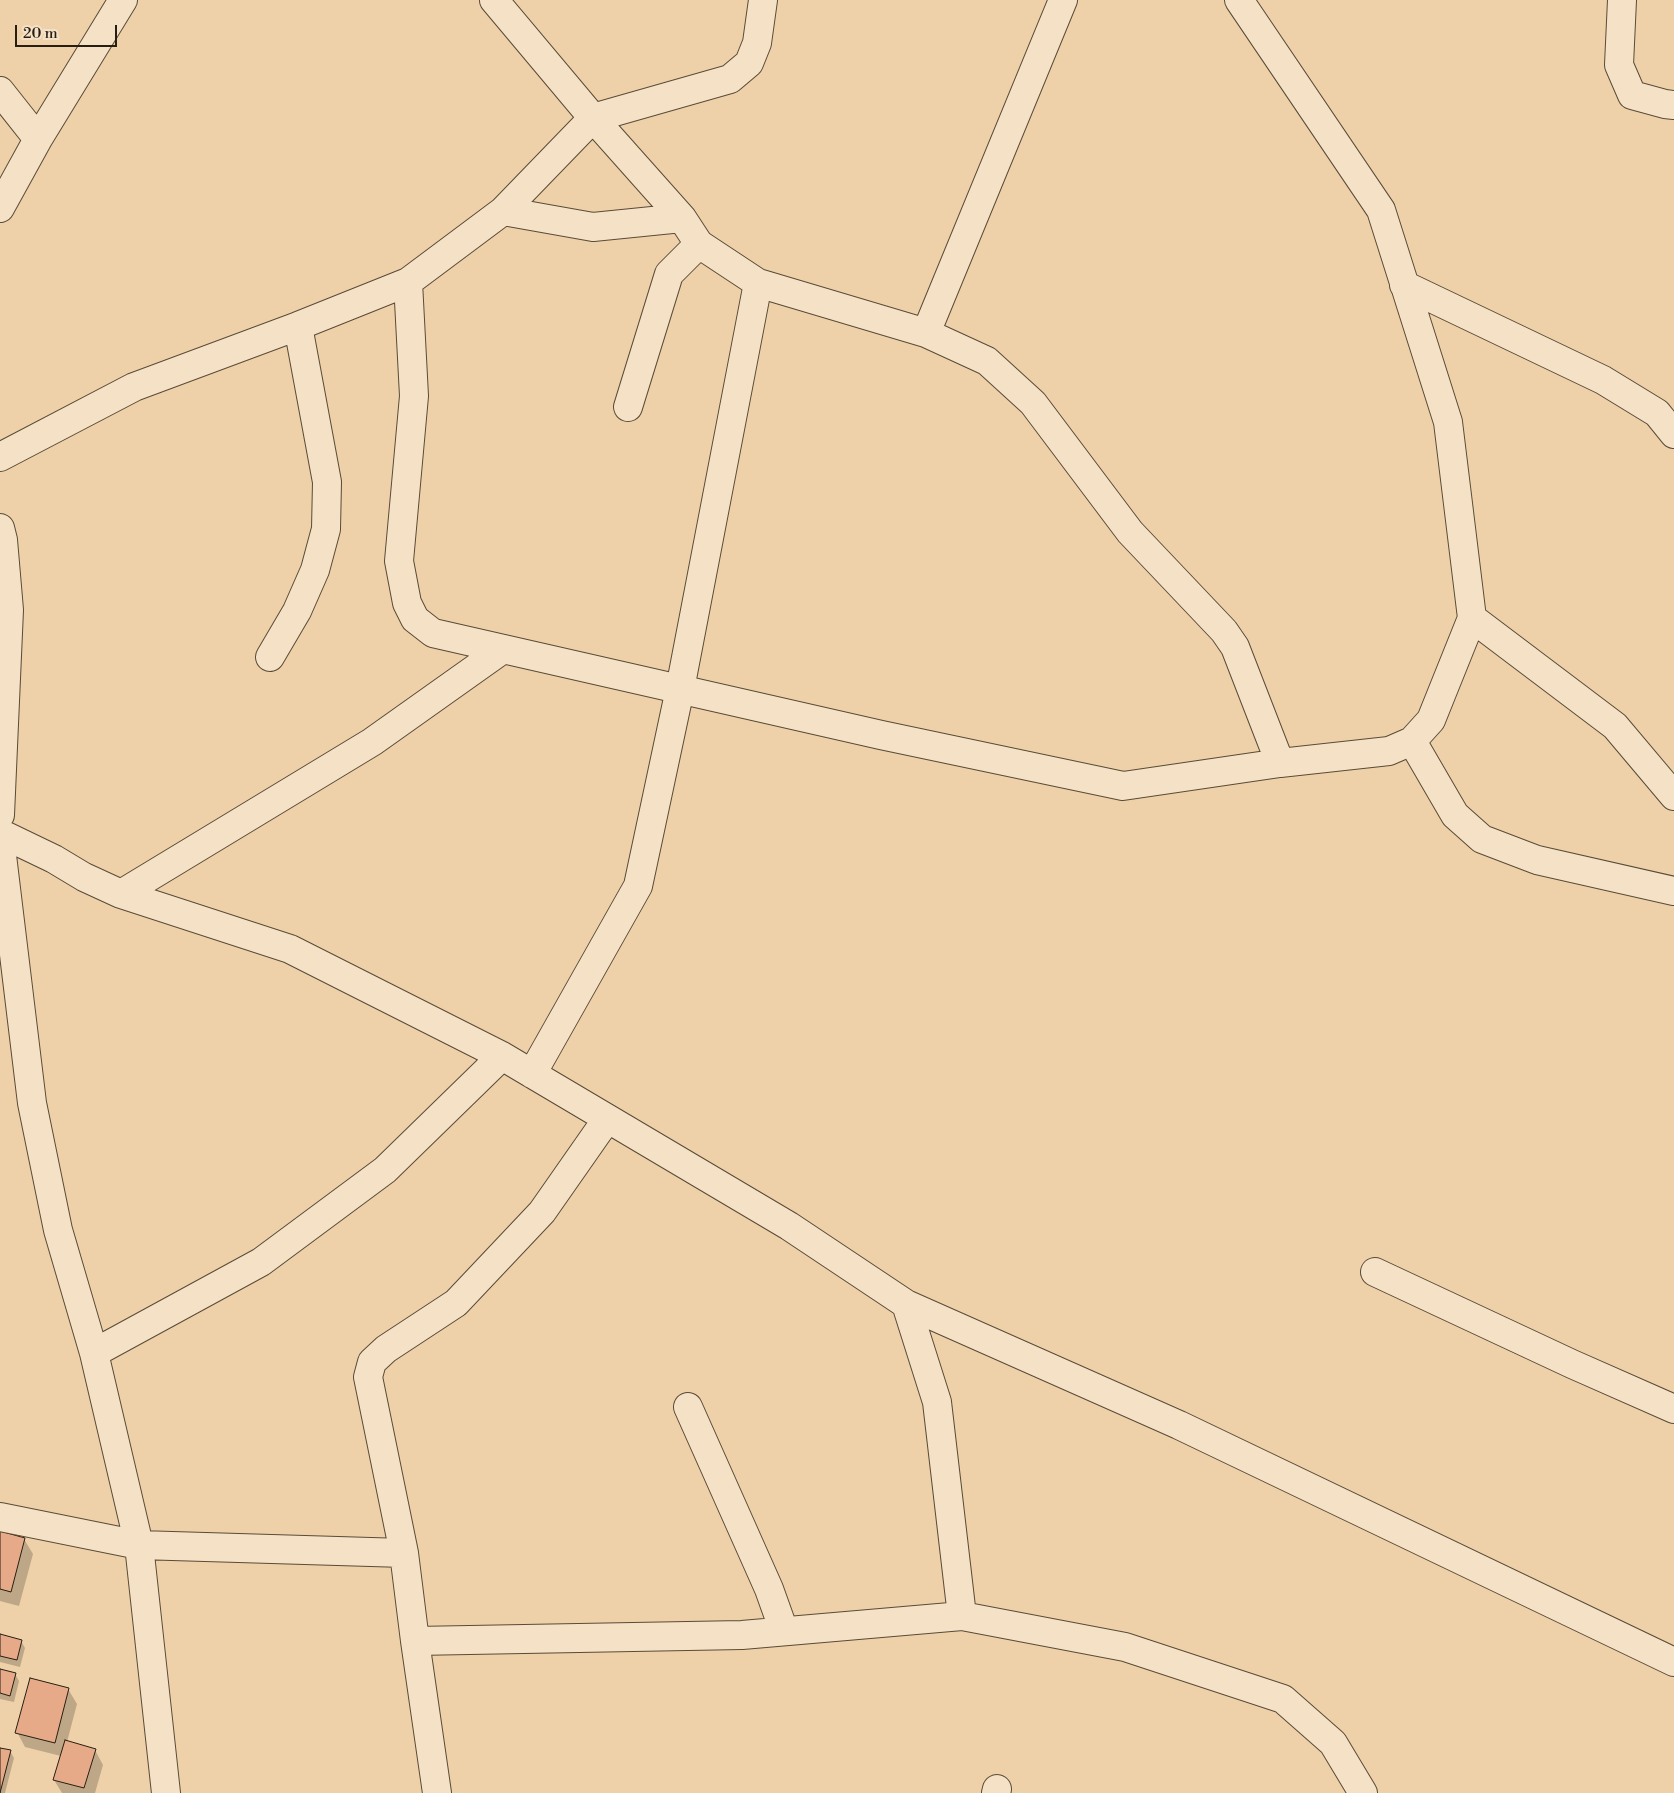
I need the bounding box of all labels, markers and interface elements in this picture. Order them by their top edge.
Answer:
scale bar [18,15,120,47]
text: 20 m [23,24,58,43]

